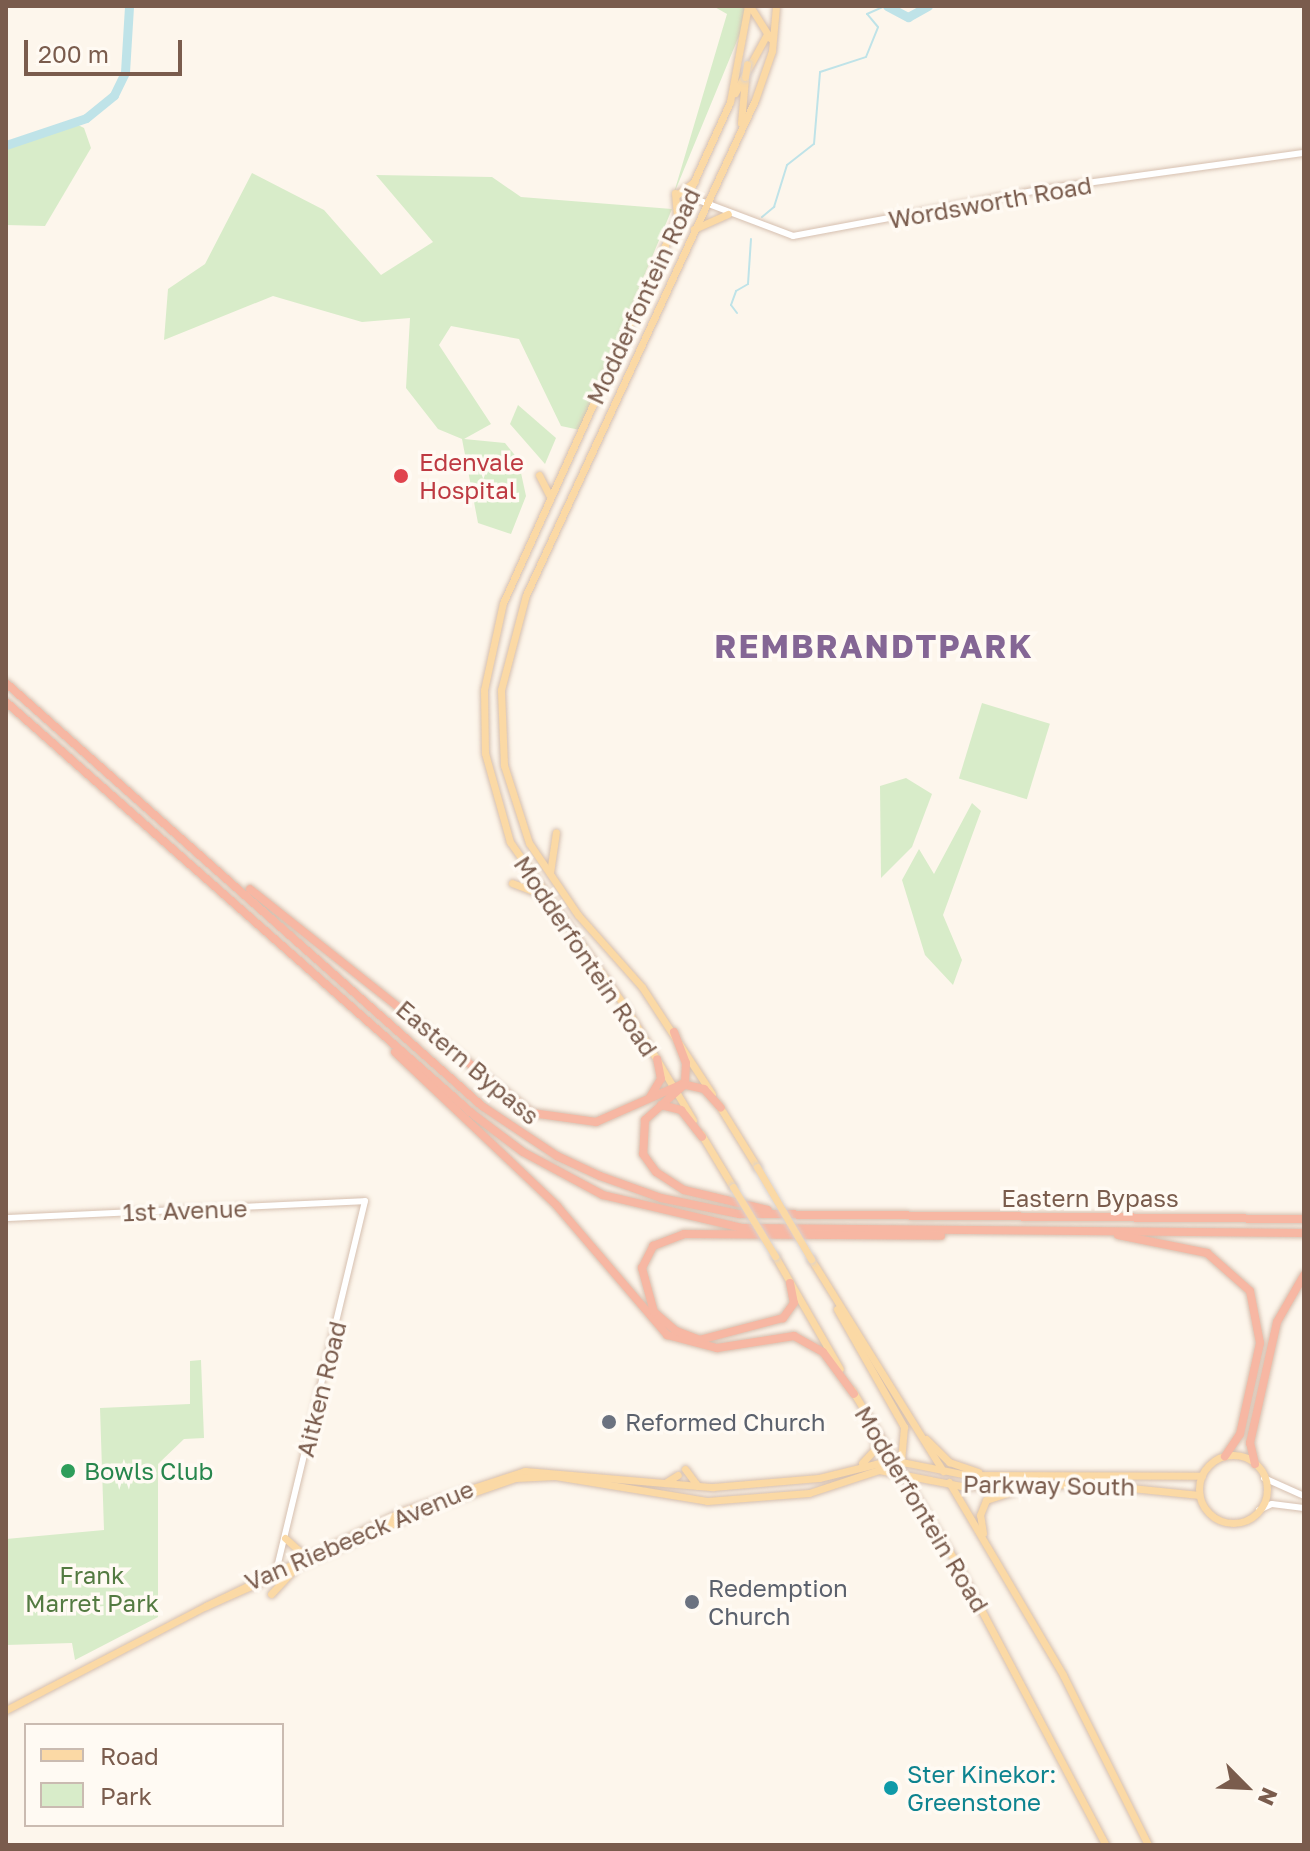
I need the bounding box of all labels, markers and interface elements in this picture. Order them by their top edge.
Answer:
scale bar [28,24,186,74]
text: 200 m [38,39,109,68]
street label: Wordsworth Road [886,170,1094,234]
street label: Modderfontein Road [580,183,706,409]
place label: Edenvale Hospital [419,448,524,504]
marker: Edenvale Hospital [390,465,412,487]
district label: REMBRANDTPARK [714,627,1034,665]
street label: Modderfontein Road [508,850,664,1062]
street label: Eastern Bypass [391,994,545,1130]
street label: Eastern Bypass [1001,1184,1179,1212]
street label: 1st Avenue [122,1193,248,1227]
street label: Aitken Road [290,1318,352,1460]
street label: Modderfontein Road [849,1401,995,1617]
place label: Reformed Church [625,1408,826,1436]
marker: Reformed Church [600,1413,618,1431]
place label: Bowls Club [84,1457,213,1485]
marker: Bowls Club [59,1462,77,1480]
street label: Parkway South [963,1469,1135,1501]
street label: Van Riebeeck Avenue [240,1474,478,1596]
park label: Frank Marret Park [25,1561,159,1617]
place label: Redemption Church [708,1574,848,1630]
marker: Redemption Church [683,1593,701,1611]
legend [24,1723,284,1827]
text: Road [100,1741,159,1770]
north arrow [1206,1747,1286,1827]
place label: Ster Kinekor: Greenstone [907,1760,1056,1816]
marker: Ster Kinekor: Greenstone [882,1779,900,1797]
text: Park [100,1781,152,1810]
text: N [1253,1784,1284,1810]

